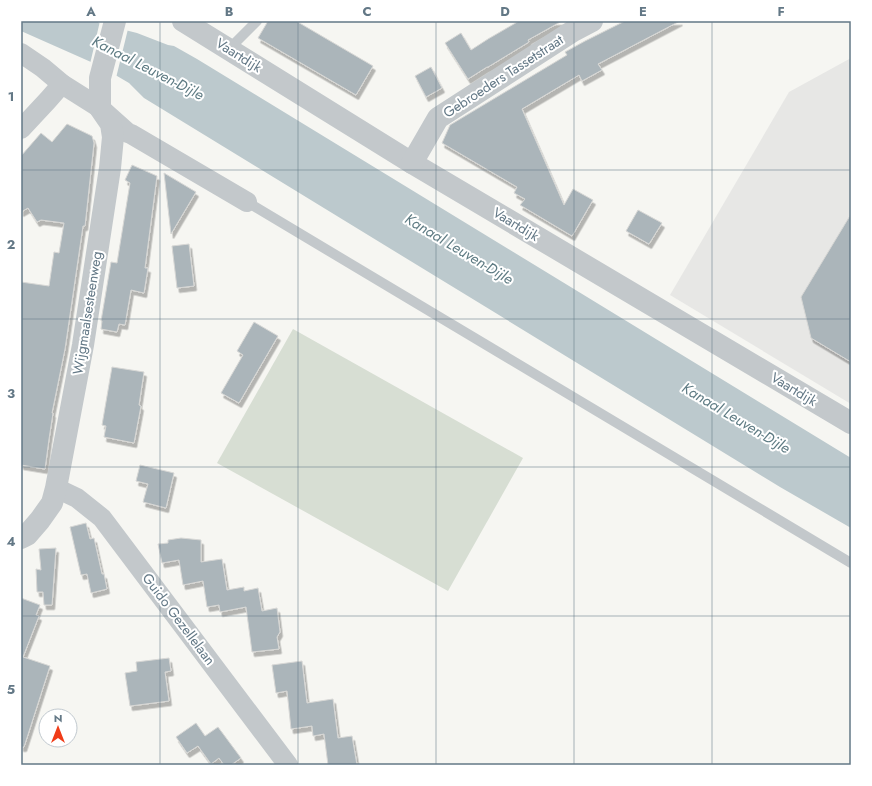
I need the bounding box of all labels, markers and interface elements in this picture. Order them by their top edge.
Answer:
text: A [85,2,96,21]
text: B [225,2,234,21]
text: C [362,2,372,21]
text: D [500,2,510,21]
text: E [639,2,647,21]
text: F [777,2,785,21]
street label: Gebroeders Tassetstraat [439,29,568,122]
water label: Kanaal Leuven-Dijle [88,30,208,106]
street label: Vaartdijk [212,33,267,77]
text: 1 [8,87,14,106]
street label: Vaartdijk [489,202,544,246]
water label: Kanaal Leuven-Dijle [401,208,518,290]
text: 2 [7,235,15,254]
street label: Wijgmaalsesteenweg [67,250,107,376]
street label: Vaartdijk [767,367,822,411]
water label: Kanaal Leuven-Dijle [678,377,795,459]
text: 3 [7,384,15,403]
text: 4 [6,532,16,551]
street label: Guido Gezellelaan [138,569,220,669]
text: 5 [7,680,15,699]
north arrow [38,708,78,748]
text: N [54,710,62,726]

